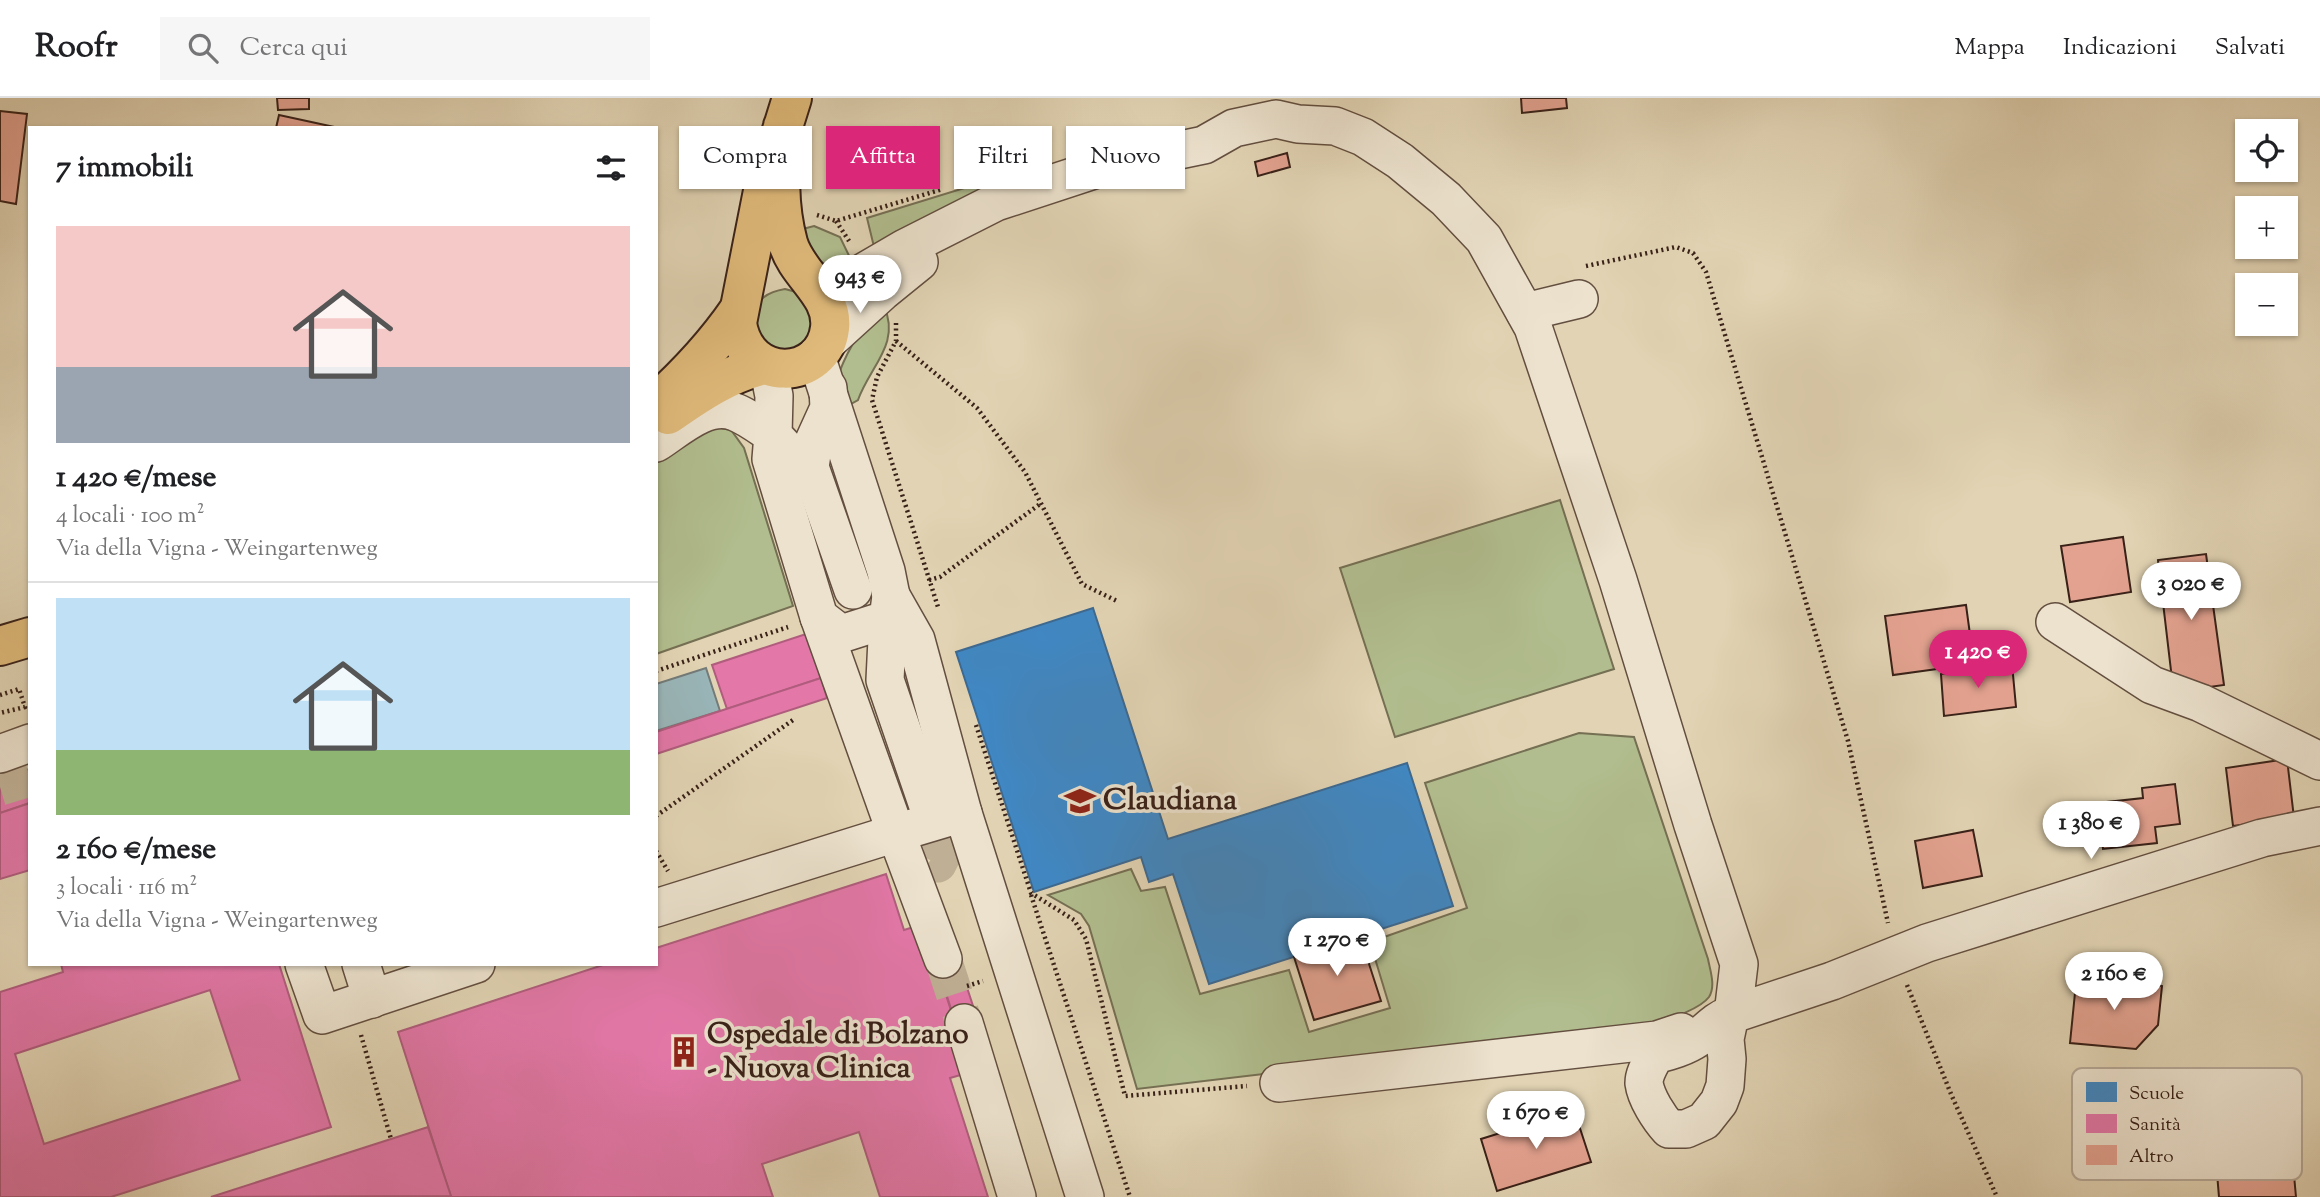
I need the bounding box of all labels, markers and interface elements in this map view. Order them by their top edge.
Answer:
search box [160,17,650,80]
text: Roofr [35,24,118,72]
icon: search [184,29,222,67]
text: Cerca qui [240,30,348,67]
text: Mappa [1955,31,2025,65]
text: Indicazioni [2063,31,2177,65]
text: Salvati [2215,31,2285,65]
map controls [2235,119,2298,336]
button: locate [2235,119,2298,182]
chip: Compra [679,126,812,189]
chip: Affitta [826,126,940,189]
chip: Filtri [954,126,1052,189]
chip: Nuovo [1066,126,1185,189]
text: 7 immobili [56,147,193,190]
icon: filters [592,149,630,187]
button: + [2235,196,2298,259]
pin: 943 € [811,256,909,315]
text: 943 € [834,261,886,294]
icon: home [280,271,406,397]
button: − [2235,273,2298,336]
text: 1 420 €/mese [56,457,217,500]
text: 4 locali · 100 m² [56,500,204,533]
text: Via della Vigna - Weingartenweg [56,533,378,566]
pin: 3 020 € [2126,562,2256,622]
text: 3 020 € [2157,568,2225,601]
pin: 1 420 € [1913,630,2043,690]
text: 1 420 € [1945,636,2011,669]
icon: home [280,643,406,769]
place label: Claudiana [1103,780,1237,823]
school or university icon: Claudiana [1063,784,1097,818]
pin: 1 380 € [2026,802,2156,861]
text: 1 380 € [2059,807,2123,840]
text: 2 160 €/mese [56,829,216,872]
text: 3 locali · 116 m² [56,872,197,905]
text: Via della Vigna - Weingartenweg [56,905,378,938]
pin: 1 270 € [1272,918,1402,978]
text: 1 270 € [1304,924,1370,957]
pin: 2 160 € [2049,953,2179,1012]
text: 2 160 € [2081,958,2147,991]
place label: Ospedale di Bolzano - Nuova Clinica [707,1014,969,1091]
building icon: Ospedale di Bolzano - Nuova Clinica [667,1035,701,1069]
legend [2072,1068,2302,1180]
text: Scuole [2129,1081,2184,1108]
pin: 1 670 € [1471,1091,1601,1151]
text: 1 670 € [1503,1097,1569,1130]
text: Sanità [2129,1112,2181,1139]
text: Altro [2129,1144,2174,1171]

